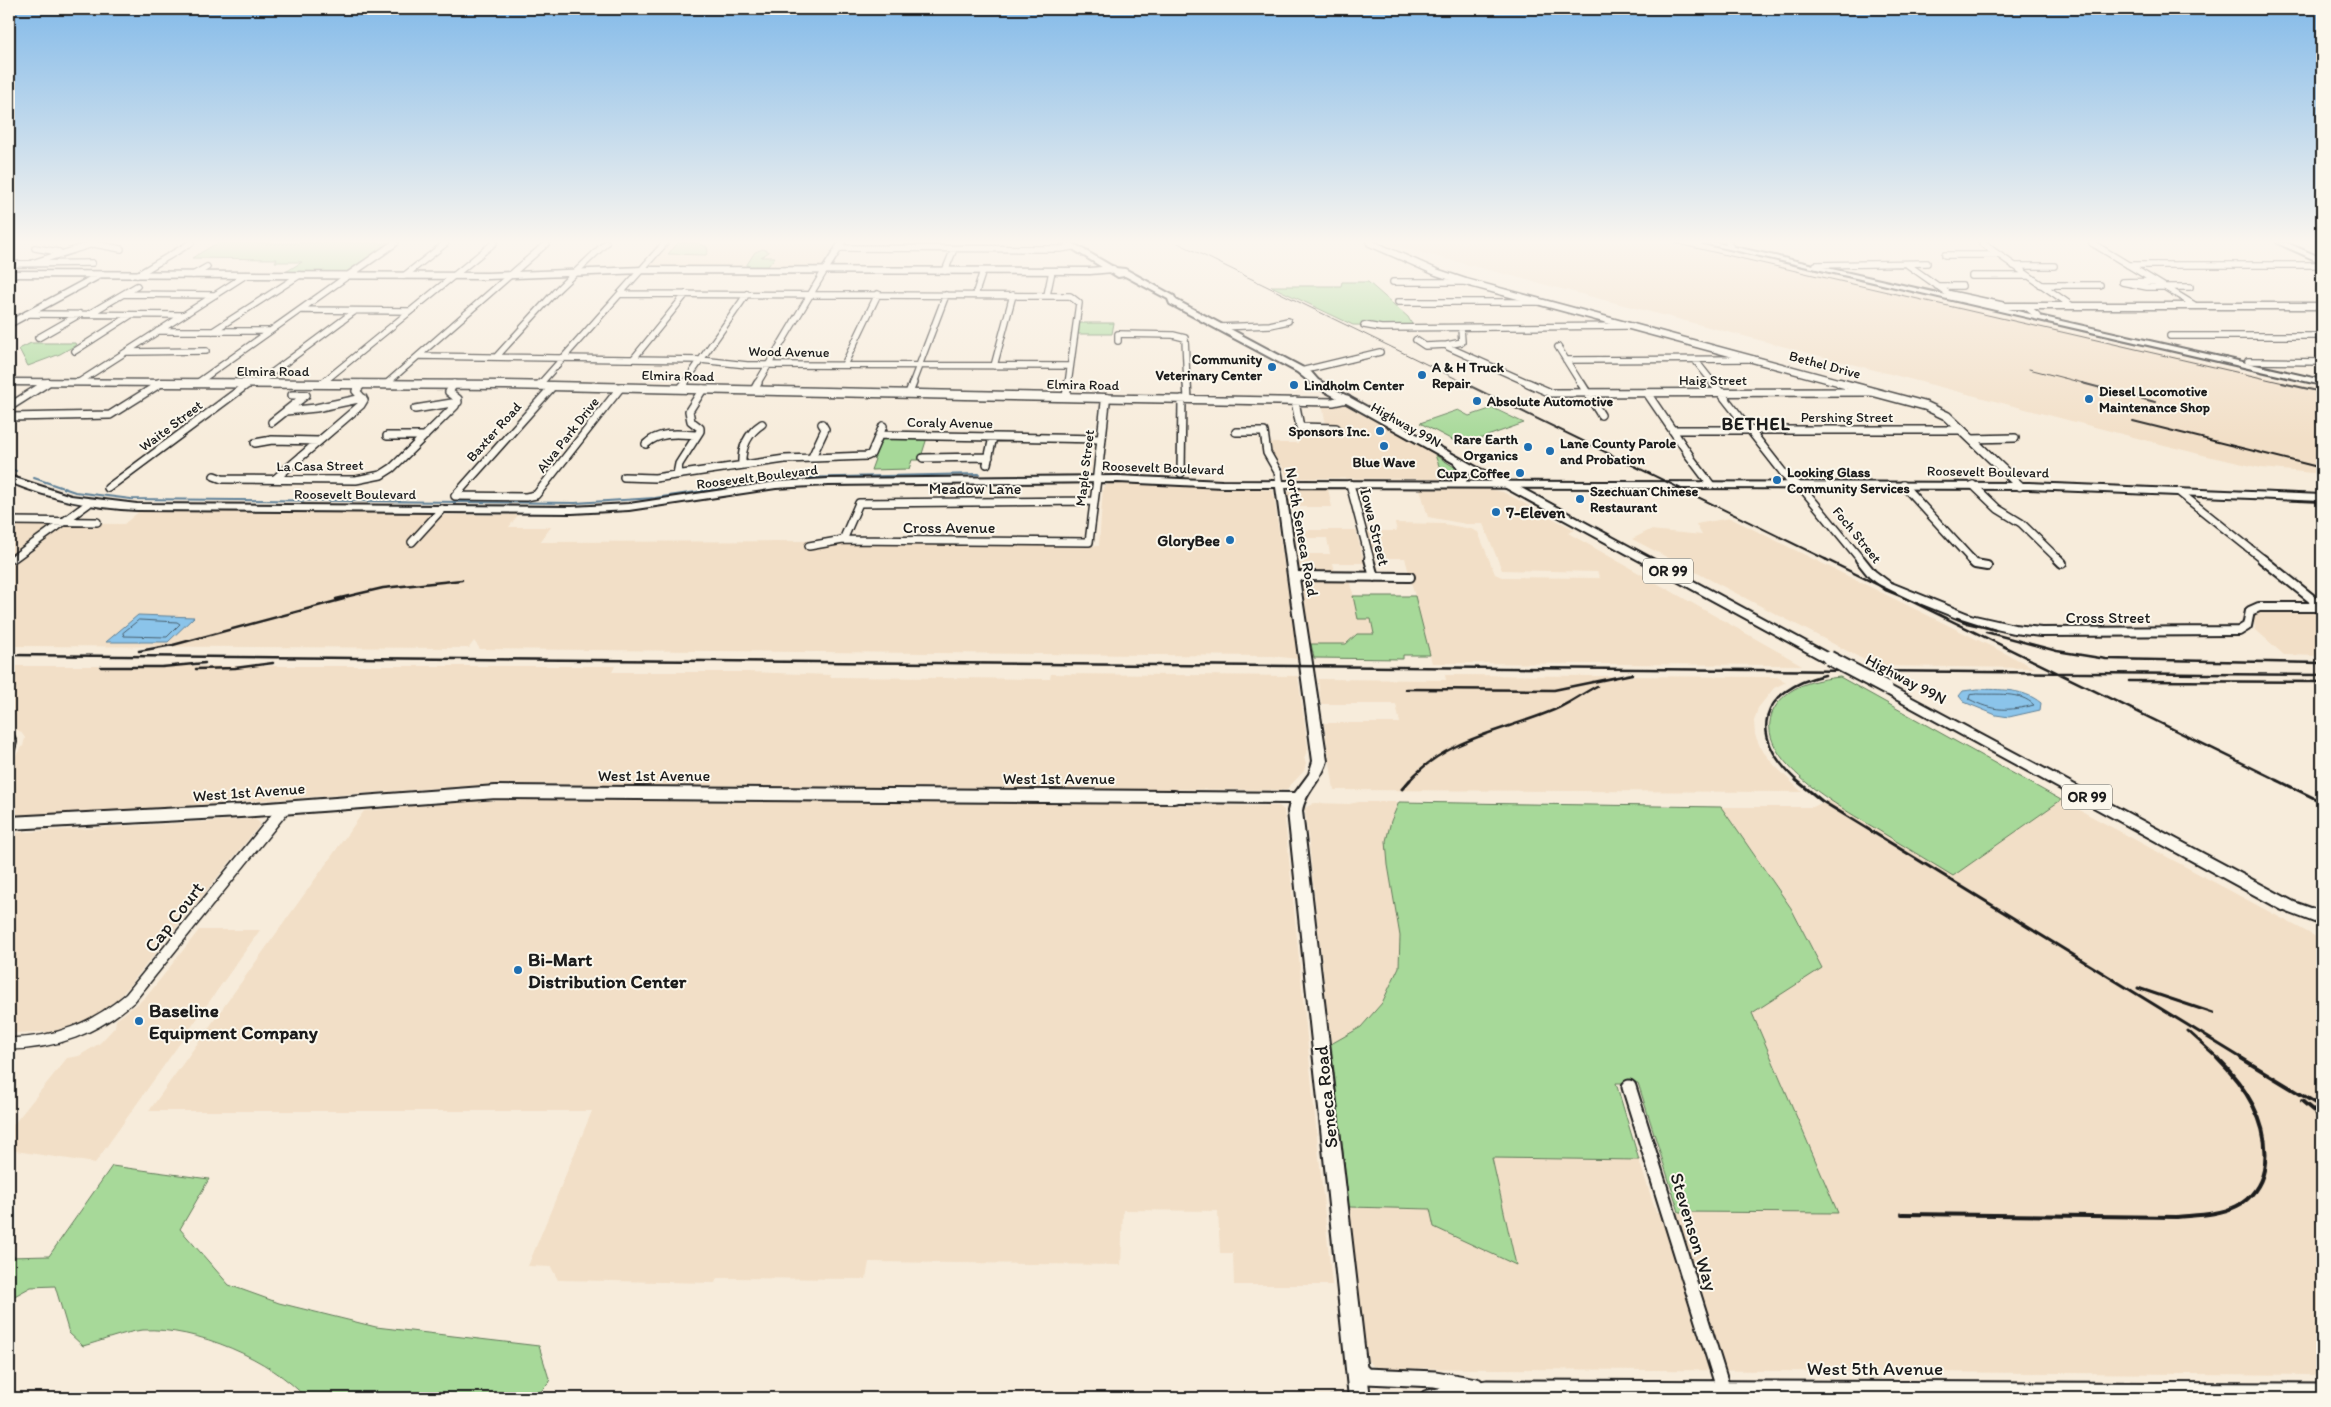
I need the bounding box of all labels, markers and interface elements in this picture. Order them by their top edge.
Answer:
street label: Wood Avenue [748,343,830,361]
street label: Bethel Drive [1787,347,1863,383]
place label: Community Veterinary Center [1156,351,1263,384]
place label: A & H Truck Repair [1431,359,1505,392]
marker: Community Veterinary Center [1266,361,1278,373]
street label: Elmira Road [237,363,310,380]
street label: Elmira Road [641,367,715,385]
marker: A & H Truck Repair [1416,369,1428,381]
street label: Haig Street [1679,372,1747,389]
street label: Elmira Road [1046,376,1120,394]
place label: Lindholm Center [1304,377,1405,394]
marker: Lindholm Center [1288,379,1300,391]
place label: Diesel Locomotive Maintenance Shop [2099,383,2211,416]
street label: Alva Park Drive [533,393,603,476]
place label: Absolute Automotive [1486,393,1614,410]
marker: Diesel Locomotive Maintenance Shop [2083,393,2095,405]
marker: Absolute Automotive [1471,395,1483,407]
street label: Waite Street [136,397,206,455]
street label: Baxter Road [463,398,525,465]
street label: Highway 99N [1368,399,1444,451]
street label: Pershing Street [1801,409,1893,426]
district label: BETHEL [1721,413,1791,435]
street label: Coraly Avenue [907,414,994,432]
place label: Sponsors Inc. [1289,423,1370,440]
marker: Sponsors Inc. [1374,425,1386,437]
street label: Maple Street [1072,429,1098,507]
place label: Rare Earth Organics [1454,431,1518,464]
place label: Lane County Parole and Probation [1560,435,1677,468]
marker: Blue Wave [1378,440,1390,452]
marker: Rare Earth Organics [1522,441,1534,453]
marker: Lane County Parole and Probation [1544,445,1556,457]
place label: Blue Wave [1353,454,1416,471]
street label: La Casa Street [276,457,364,475]
street label: Roosevelt Boulevard [1102,457,1225,479]
street label: Roosevelt Boulevard [695,461,819,493]
street label: Roosevelt Boulevard [1927,462,2050,482]
place label: Looking Glass Community Services [1787,464,1910,497]
place label: Cupz Coffee [1437,465,1510,482]
street label: North Seneca Road [1281,466,1323,598]
marker: Cupz Coffee [1514,467,1526,479]
marker: Looking Glass Community Services [1771,474,1783,486]
street label: Meadow Lane [929,479,1021,498]
place label: Szechuan Chinese Restaurant [1590,483,1698,516]
street label: Roosevelt Boulevard [294,486,417,503]
street label: Iowa Street [1356,486,1394,568]
marker: Szechuan Chinese Restaurant [1574,493,1586,505]
place label: 7-Eleven [1505,503,1566,522]
street label: Foch Street [1829,503,1885,567]
marker: 7-Eleven [1490,506,1502,518]
street label: Cross Avenue [903,518,995,537]
place label: GloryBee [1157,531,1220,551]
marker: GloryBee [1224,534,1236,546]
road number: OR 99 [1643,558,1693,584]
street label: Cross Street [2066,608,2150,627]
street label: Highway 99N [1862,650,1950,708]
street label: West 1st Avenue [598,766,711,785]
street label: West 1st Avenue [1003,769,1116,788]
street label: West 1st Avenue [192,779,306,805]
road number: OR 99 [2062,784,2112,810]
street label: Cap Court [139,877,209,957]
place label: Bi-Mart Distribution Center [528,948,687,993]
marker: Bi-Mart Distribution Center [512,964,524,976]
place label: Baseline Equipment Company [149,999,319,1044]
marker: Baseline Equipment Company [133,1015,145,1027]
street label: Seneca Road [1309,1044,1343,1149]
street label: Stevenson Way [1665,1170,1723,1294]
street label: West 5th Avenue [1807,1357,1943,1380]

